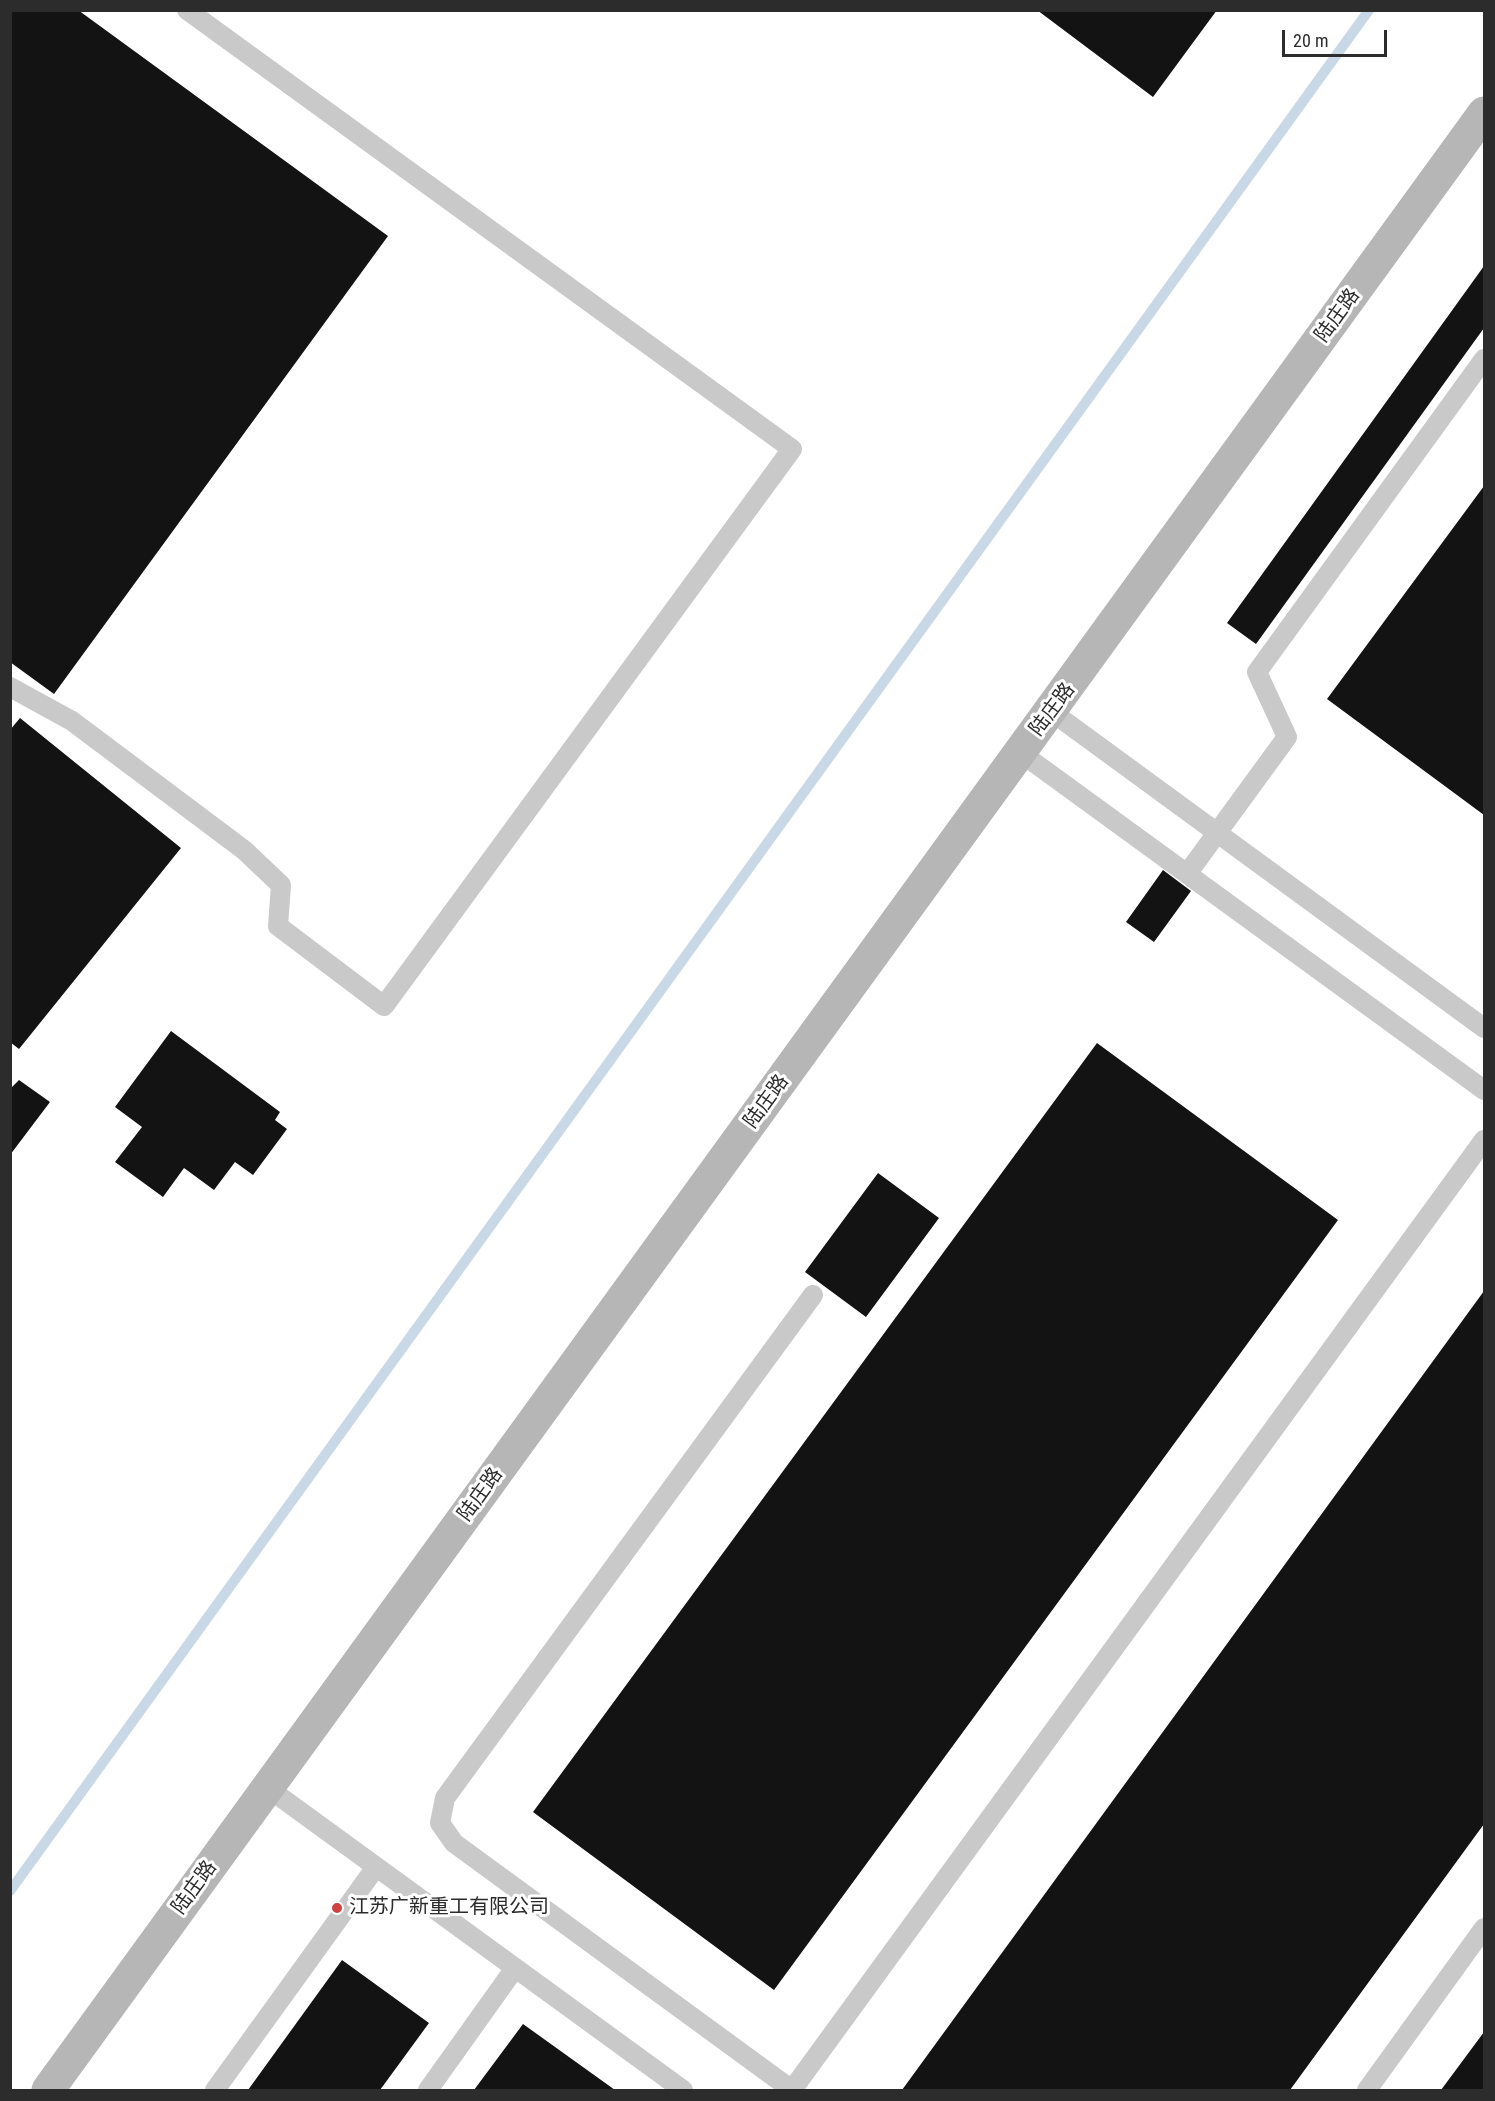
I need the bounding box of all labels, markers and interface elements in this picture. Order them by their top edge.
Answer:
scale bar [1285,18,1390,56]
text: 20 m [1293,30,1328,51]
street label: 陆庄路 [1311,285,1365,347]
street label: 陆庄路 [1025,679,1081,741]
street label: 陆庄路 [740,1071,794,1133]
street label: 陆庄路 [454,1464,508,1526]
street label: 陆庄路 [168,1857,222,1919]
place label: 江苏广新重工有限公司 [349,1896,549,1920]
marker: 江苏广新重工有限公司 [330,1901,344,1915]

